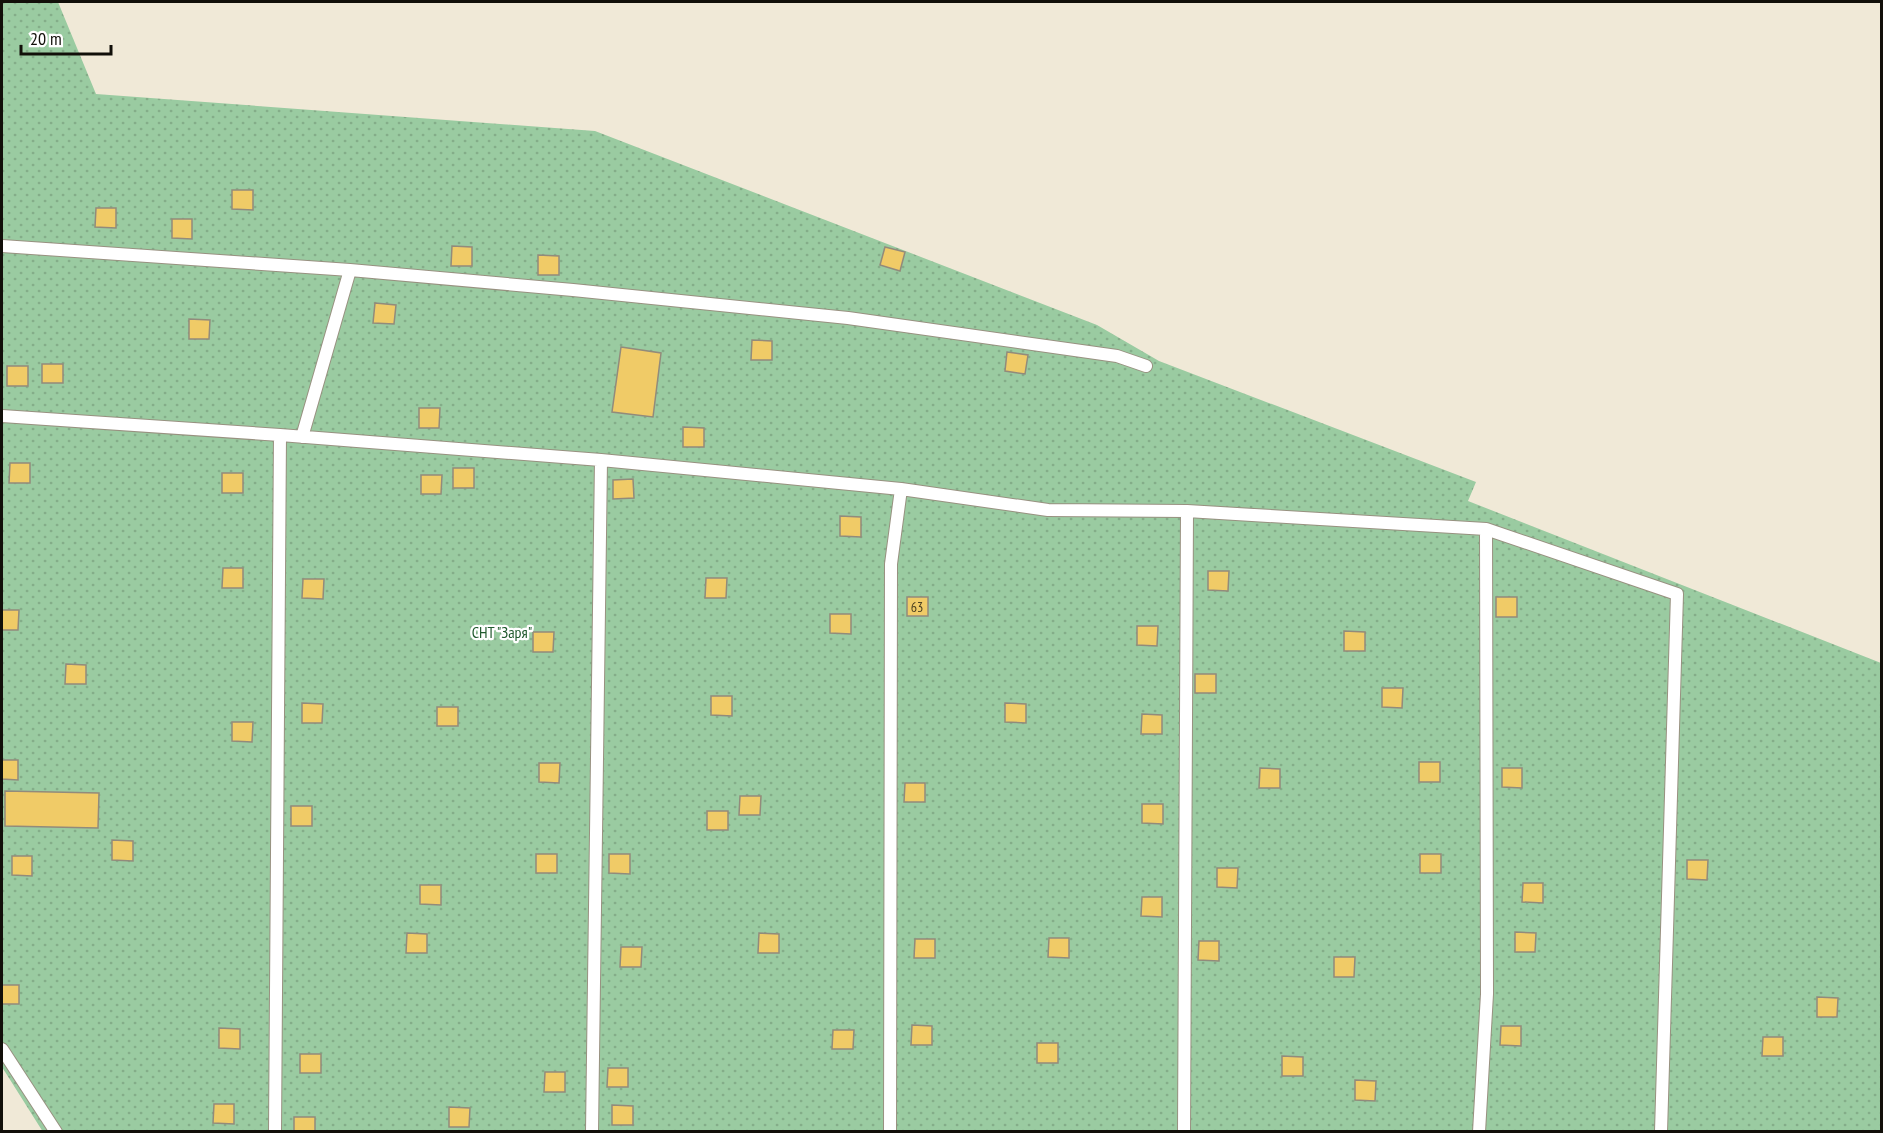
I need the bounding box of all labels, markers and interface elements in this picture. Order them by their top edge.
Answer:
scale bar [21,18,111,56]
text: 20 m [30,27,62,50]
house number: 63 [911,598,923,616]
park label: СНТ "Заря" [472,622,532,642]

